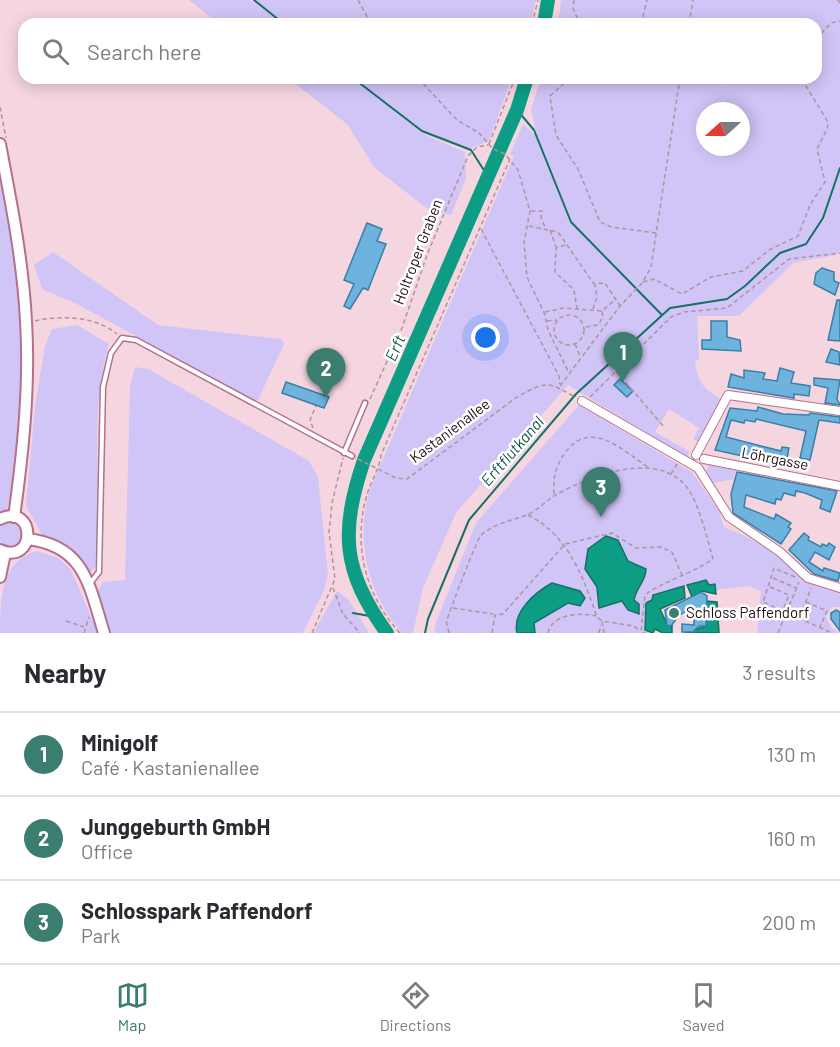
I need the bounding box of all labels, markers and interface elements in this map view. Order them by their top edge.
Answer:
search box [18,18,822,84]
icon: search [39,35,72,68]
text: Search here [87,38,201,64]
north arrow [696,102,750,156]
street label: Holtroper Graben [389,196,445,307]
your location [471,323,500,352]
water label: Erft [380,332,409,364]
pin: 1 [604,332,642,382]
pin: 2 [306,348,346,398]
street label: Kastanienallee [406,394,493,466]
water label: Erftflutkanal [476,412,547,489]
street label: Löhrgasse [740,443,810,473]
pin: 3 [582,468,620,517]
place label: Schloss Paffendorf [686,603,809,621]
marker: Schloss Paffendorf [667,606,681,620]
text: Nearby [24,657,106,688]
text: 3 results [742,660,816,684]
text: Minigolf [81,729,158,755]
text: 1 [40,742,47,766]
text: 130 m [767,742,816,766]
text: Café · Kastanienallee [81,755,260,779]
text: Junggeburth GmbH [81,813,270,839]
text: 2 [38,826,49,850]
text: 160 m [767,826,816,850]
text: Office [81,839,133,863]
text: Schlosspark Paffendorf [81,897,313,923]
text: 3 [38,910,49,934]
text: 200 m [762,910,816,934]
text: Park [81,923,120,947]
tab: Map [116,979,149,1034]
tab: Directions [380,979,451,1034]
tab: Saved [682,979,724,1034]

